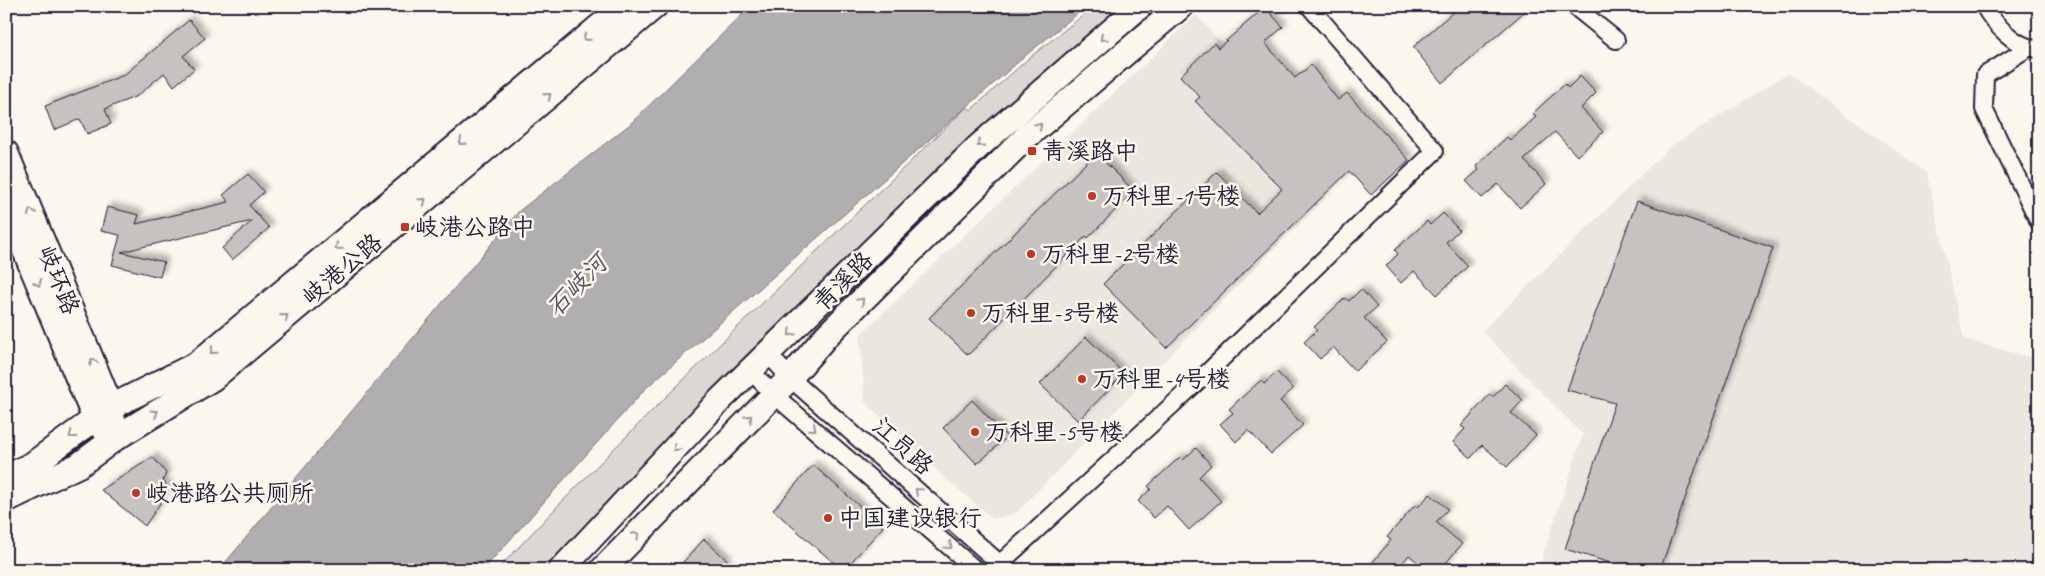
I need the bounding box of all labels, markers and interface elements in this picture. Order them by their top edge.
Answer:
one-way arrow [583,32,592,41]
one-way arrow [1100,32,1109,41]
one-way arrow [542,93,551,102]
one-way arrow [1034,122,1043,131]
one-way arrow [459,136,468,145]
place label: 青溪路中 [1042,136,1138,166]
one-way arrow [977,138,986,147]
marker: 青溪路中 [1026,145,1038,157]
place label: 万科里-1号楼 [1102,181,1241,211]
marker: 万科里-1号楼 [1086,190,1098,202]
one-way arrow [417,198,426,207]
one-way arrow [26,208,36,216]
place label: 岐港公路中 [415,212,535,242]
marker: 岐港公路中 [399,221,411,233]
street label: 岐港公路 [296,227,388,311]
place label: 万科里-2号楼 [1041,239,1180,269]
street label: 岐环路 [32,241,86,319]
one-way arrow [334,241,343,250]
water label: 石岐河 [539,245,617,324]
street label: 青溪路 [807,245,879,317]
marker: 万科里-2号楼 [1025,248,1037,260]
one-way arrow [32,278,43,287]
one-way arrow [855,298,864,307]
place label: 万科里-3号楼 [981,298,1120,328]
marker: 万科里-3号楼 [965,307,977,319]
one-way arrow [280,314,289,323]
one-way arrow [788,327,797,336]
one-way arrow [210,345,219,354]
one-way arrow [88,358,99,367]
place label: 万科里-4号楼 [1092,364,1231,394]
marker: 万科里-4号楼 [1076,373,1088,385]
one-way arrow [150,410,159,420]
street label: 江员路 [866,411,940,481]
one-way arrow [743,415,752,424]
place label: 万科里-5号楼 [985,417,1124,447]
one-way arrow [807,422,816,431]
marker: 万科里-5号楼 [969,426,981,438]
one-way arrow [69,430,78,438]
one-way arrow [673,442,682,451]
place label: 岐港路公共厕所 [146,478,314,508]
marker: 岐港路公共厕所 [130,487,142,499]
one-way arrow [915,488,924,497]
place label: 中国建设银行 [838,503,982,533]
marker: 中国建设银行 [822,512,834,524]
one-way arrow [630,532,639,541]
one-way arrow [943,541,952,550]

